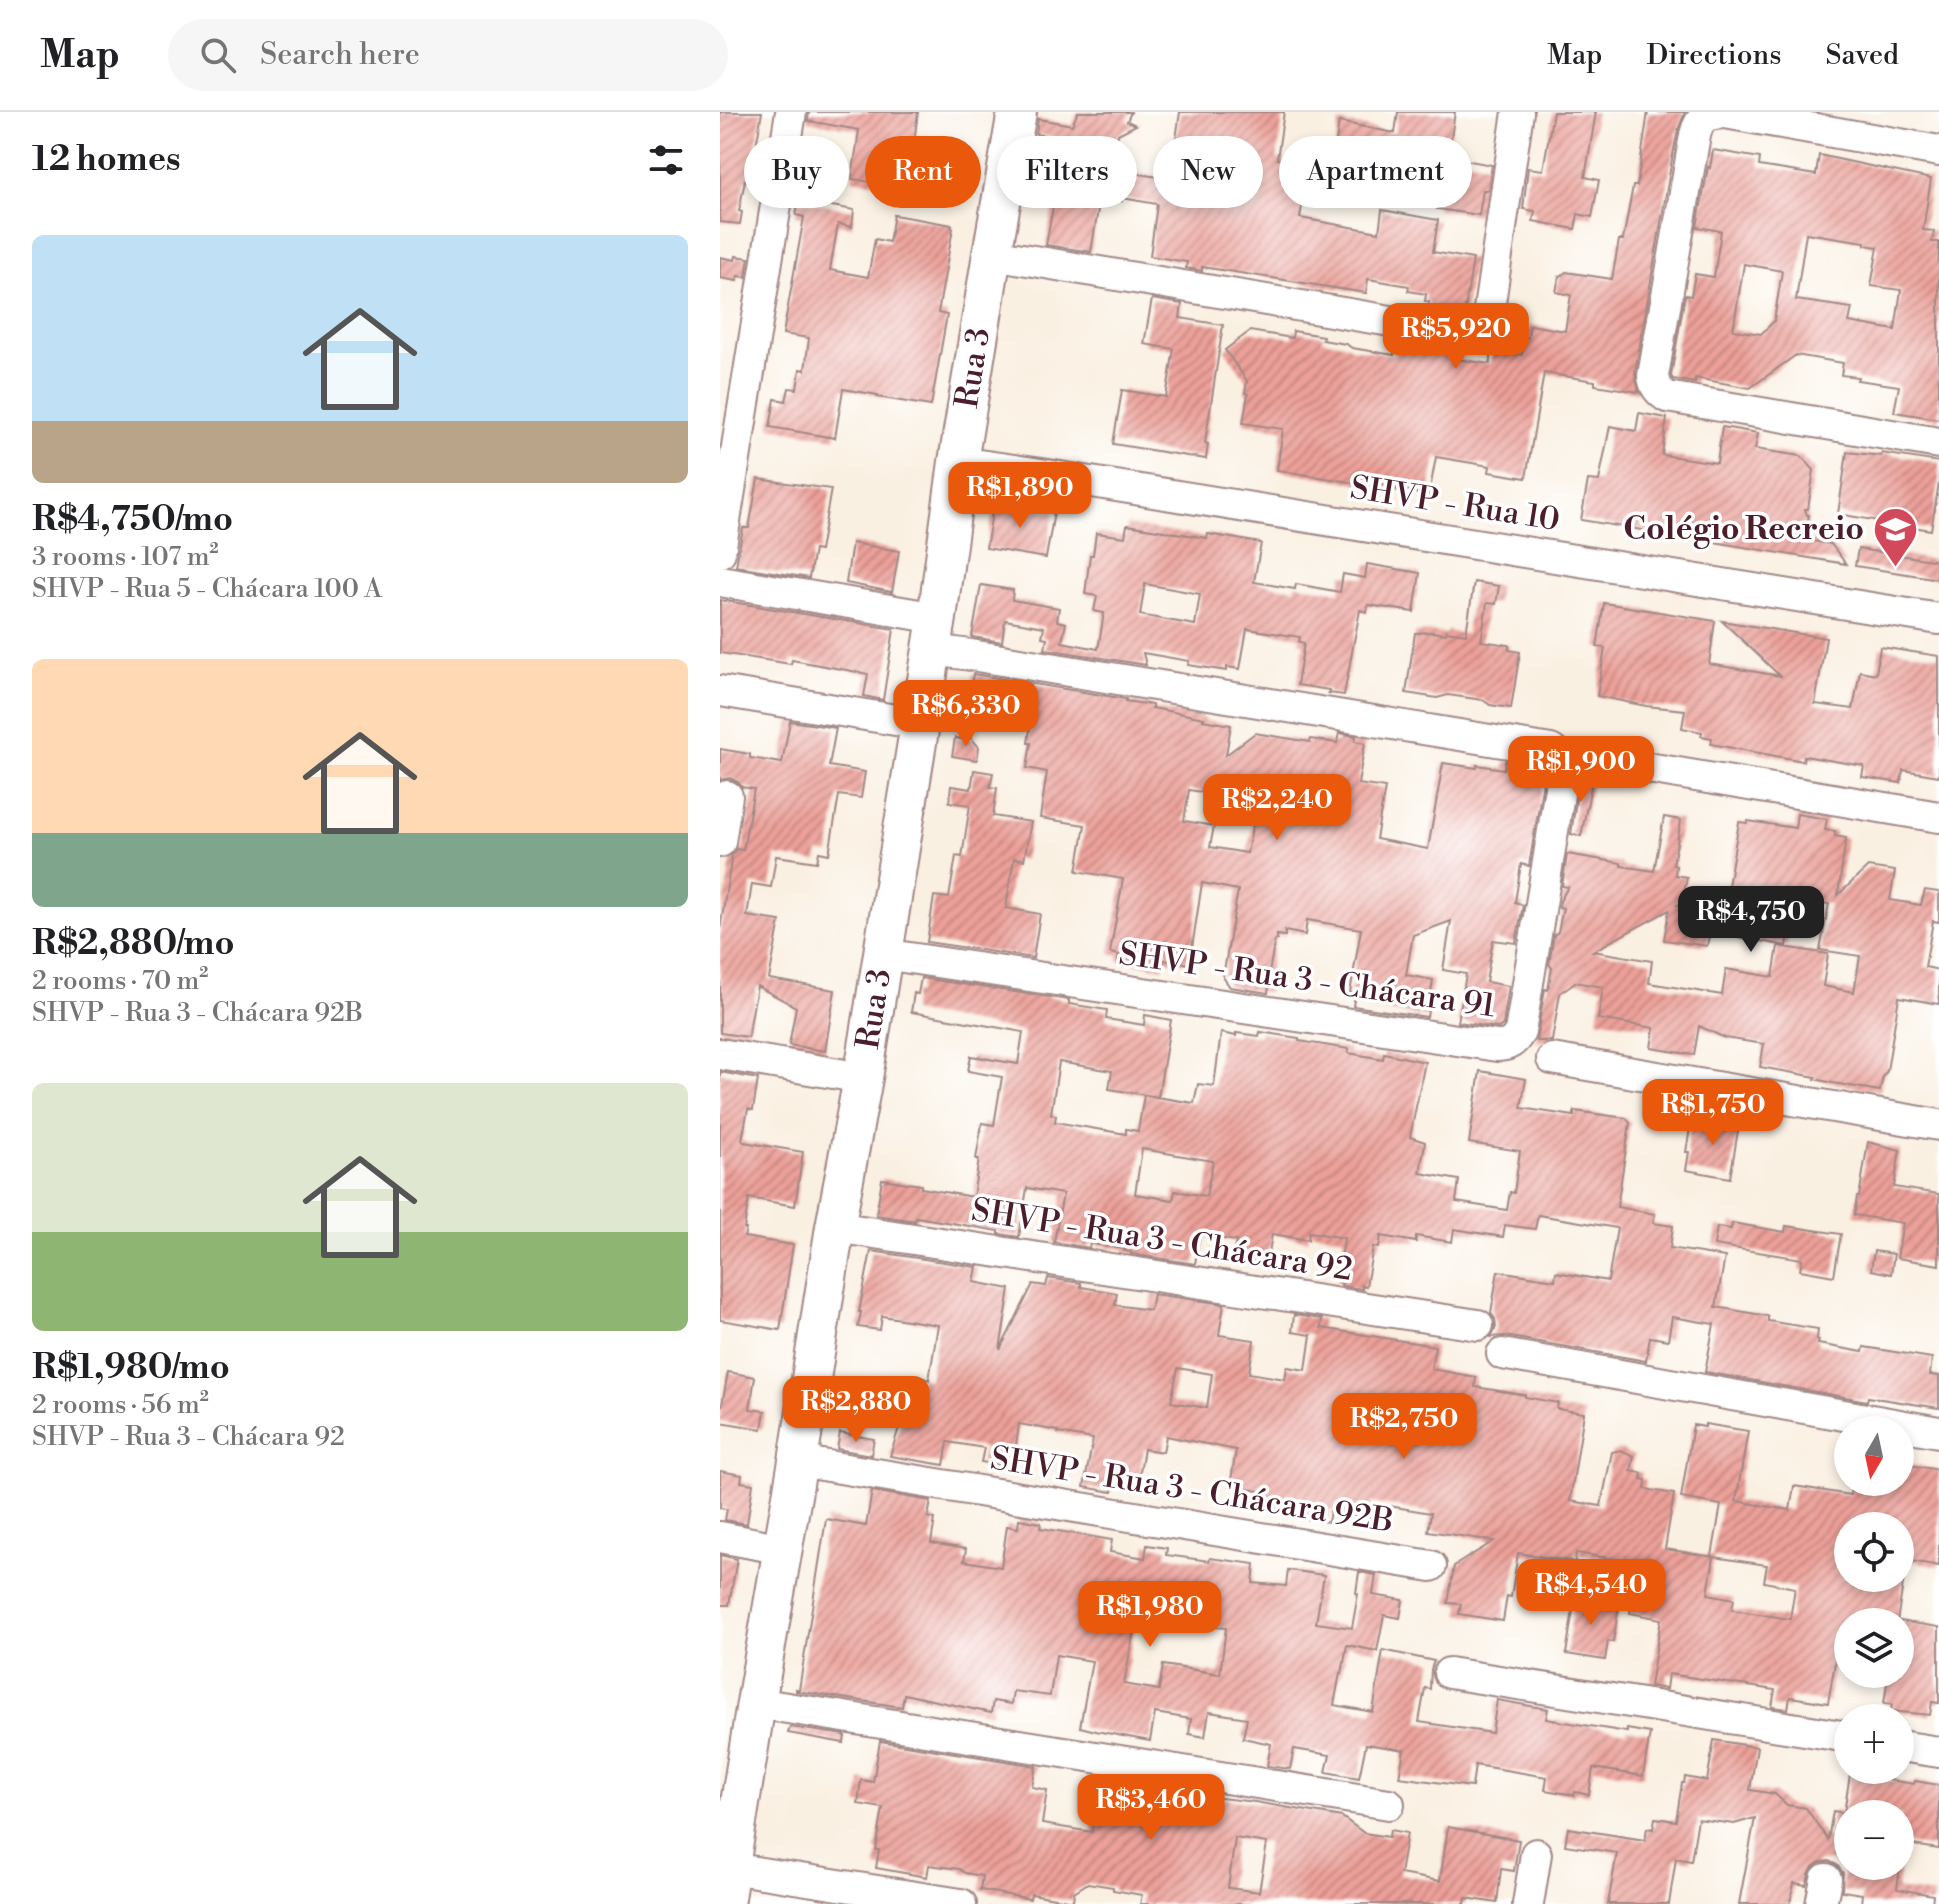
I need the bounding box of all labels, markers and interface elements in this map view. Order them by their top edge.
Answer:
search box [168,19,728,91]
text: Map [40,32,120,79]
icon: search [196,33,240,77]
text: Search here [260,36,420,74]
text: Map [1547,38,1602,73]
text: Directions [1646,38,1781,73]
text: Saved [1825,38,1899,73]
chip: Buy [744,136,849,208]
chip: Rent [865,136,981,208]
chip: Filters [997,136,1137,208]
chip: New [1153,136,1263,208]
chip: Apartment [1279,136,1472,208]
icon: filters [644,138,688,182]
text: 12 homes [32,139,181,181]
icon: home [288,287,432,431]
pin: R$5,920 [1382,303,1530,371]
text: R$5,920 [1401,313,1511,345]
street label: Rua 3 [947,325,999,411]
pin: R$1,890 [946,462,1094,530]
street label: SHVP - Rua 10 [1347,468,1563,540]
text: R$1,890 [966,472,1074,504]
text: R$4,750/mo [32,499,233,541]
school or university icon: Colégio Recreio [1871,505,1919,568]
place label: Colégio Recreio [1623,509,1864,549]
text: 3 rooms · 107 m² [32,541,219,573]
text: SHVP - Rua 5 - Chácara 100 A [32,573,382,605]
pin: R$6,330 [892,680,1040,748]
text: R$6,330 [911,690,1021,722]
icon: home [288,711,432,855]
pin: R$1,900 [1507,736,1655,804]
text: R$1,900 [1526,746,1636,778]
pin: R$2,240 [1203,774,1351,842]
text: R$2,240 [1221,784,1333,816]
pin: R$4,750 [1677,886,1825,954]
text: R$4,750 [1696,896,1806,928]
text: R$2,880/mo [32,923,235,965]
street label: SHVP - Rua 3 - Chácara 91 [1116,934,1498,1026]
text: 2 rooms · 70 m² [32,965,208,997]
street label: Rua 3 [848,966,900,1052]
text: SHVP - Rua 3 - Chácara 92B [32,997,363,1029]
pin: R$1,750 [1639,1079,1787,1147]
text: R$1,750 [1660,1089,1766,1121]
icon: home [288,1135,432,1279]
street label: SHVP - Rua 3 - Chácara 92 [969,1190,1355,1290]
text: R$1,980/mo [32,1347,230,1389]
pin: R$2,880 [782,1376,930,1444]
text: R$2,880 [801,1386,911,1418]
text: 2 rooms · 56 m² [32,1389,209,1421]
pin: R$2,750 [1330,1393,1478,1461]
text: R$2,750 [1350,1403,1458,1435]
north arrow [1834,1416,1914,1496]
map controls [1834,1416,1914,1880]
text: SHVP - Rua 3 - Chácara 92 [32,1421,345,1453]
street label: SHVP - Rua 3 - Chácara 92B [988,1438,1396,1542]
button: locate [1834,1512,1914,1592]
pin: R$4,540 [1517,1559,1665,1627]
text: R$4,540 [1535,1569,1647,1601]
pin: R$1,980 [1076,1581,1224,1649]
text: R$1,980 [1096,1591,1204,1623]
button: layers [1834,1608,1914,1688]
button: + [1834,1704,1914,1784]
pin: R$3,460 [1077,1774,1225,1842]
text: R$3,460 [1095,1784,1207,1816]
button: − [1834,1800,1914,1880]

